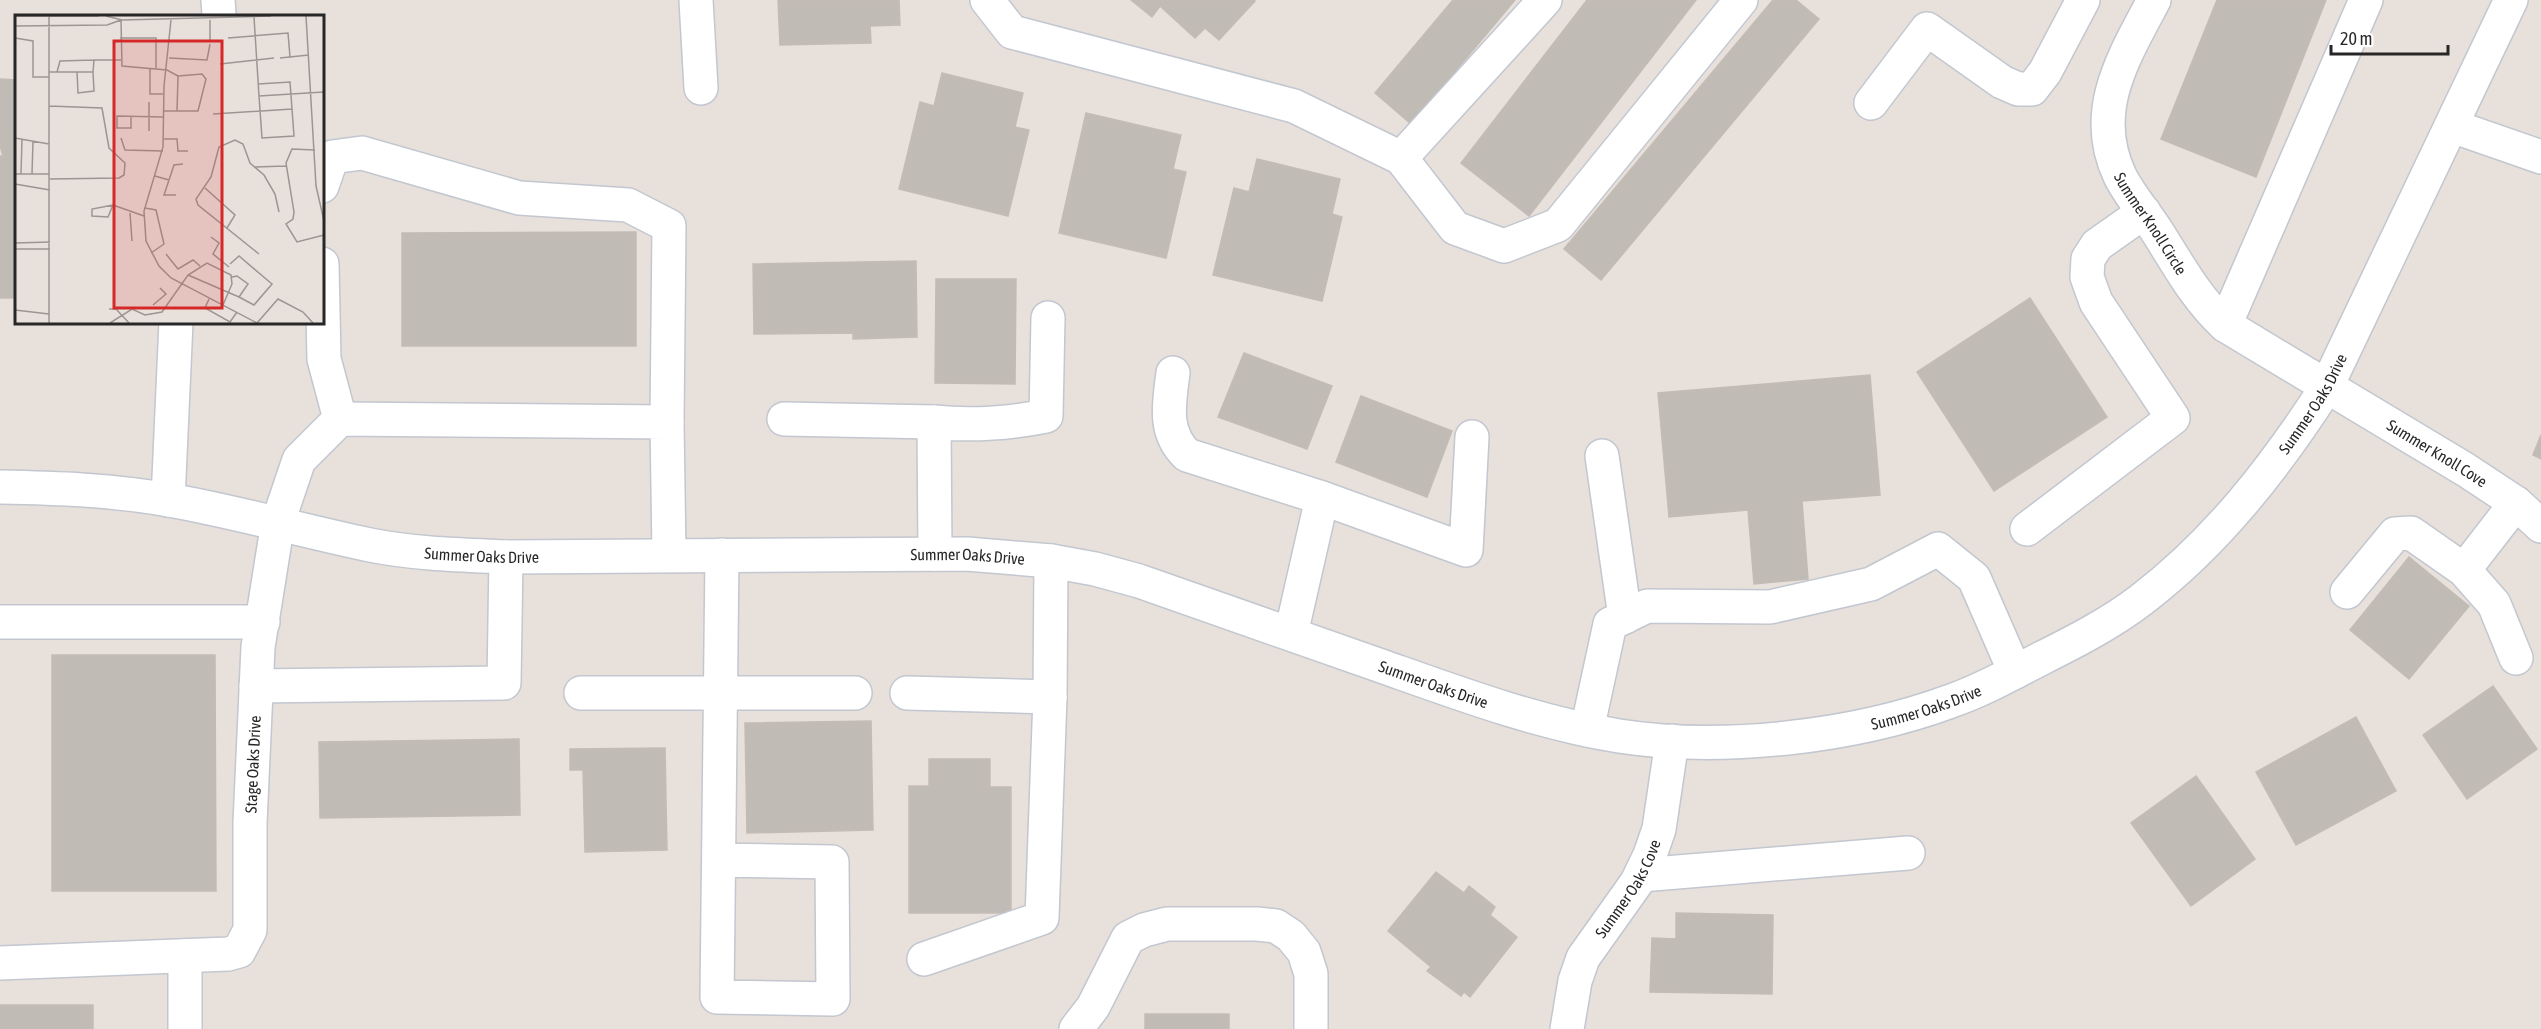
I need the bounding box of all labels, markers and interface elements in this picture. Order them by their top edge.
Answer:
inset map [15,15,324,324]
scale bar [2331,18,2448,56]
text: 20 m [2340,28,2372,49]
street label: Summer Knoll Circle [2111,170,2191,278]
street label: Summer Oaks Drive [2275,351,2350,457]
street label: Summer Knoll Cove [2384,416,2491,490]
street label: Summer Oaks Drive [424,544,539,566]
street label: Summer Oaks Drive [910,545,1025,568]
street label: Summer Oaks Drive [1376,657,1490,711]
street label: Summer Oaks Drive [1869,681,1984,733]
street label: Stage Oaks Drive [241,715,264,814]
street label: Summer Oaks Cove [1591,837,1664,941]

